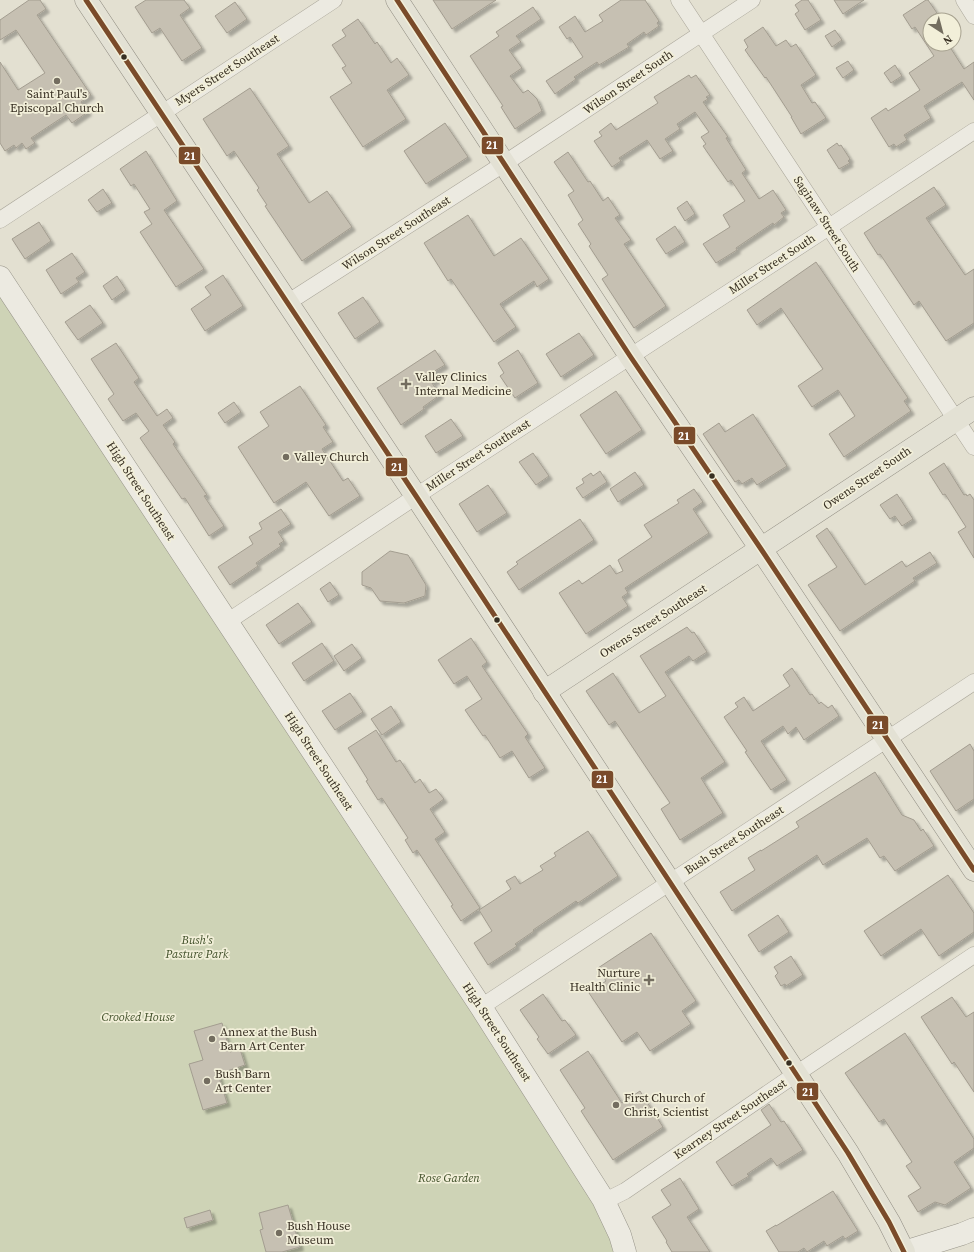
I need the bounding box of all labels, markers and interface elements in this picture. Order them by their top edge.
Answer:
north arrow [922,12,962,52]
street label: Myers Street Southeast [172,30,282,110]
text: N [940,31,955,48]
street label: Wilson Street South [580,46,676,118]
unlabelled marker [119,52,129,62]
marker: Saint Paul's Episcopal Church [52,76,62,86]
place label: Saint Paul's Episcopal Church [10,86,104,116]
line badge: 21 [481,136,504,155]
text: 21 [486,138,498,153]
line badge: 21 [178,146,201,165]
text: 21 [184,149,196,164]
street label: Saginaw Street South [790,173,864,275]
street label: Wilson Street Southeast [339,192,453,274]
street label: Miller Street South [726,230,818,298]
place label: Valley Clinics Internal Medicine [415,369,511,399]
marker: Valley Clinics Internal Medicine [400,378,412,390]
street label: Miller Street Southeast [423,415,533,495]
line badge: 21 [673,426,696,445]
text: 21 [678,429,690,444]
street label: High Street Southeast [103,438,179,544]
street label: Owens Street South [820,442,914,514]
place label: Valley Church [294,449,369,465]
marker: Valley Church [281,452,291,462]
line badge: 21 [385,457,408,477]
text: 21 [391,460,403,475]
unlabelled marker [707,471,717,481]
street label: Owens Street Southeast [596,580,710,662]
unlabelled marker [492,615,502,625]
street label: High Street Southeast [281,708,357,814]
line badge: 21 [866,715,889,735]
text: 21 [872,718,884,733]
line badge: 21 [591,770,614,789]
text: 21 [596,772,608,787]
street label: Bush Street Southeast [681,802,787,878]
park label: Bush's Pasture Park [164,932,229,962]
place label: Nurture Health Clinic [570,965,640,995]
marker: Nurture Health Clinic [643,974,655,986]
street label: High Street Southeast [459,979,535,1085]
park label: Crooked House [101,1009,175,1025]
place label: Annex at the Bush Barn Art Center [220,1024,317,1054]
marker: Annex at the Bush Barn Art Center [207,1034,217,1044]
unlabelled marker [784,1058,794,1068]
place label: Bush Barn Art Center [215,1066,271,1096]
street label: Kearney Street Southeast [670,1075,790,1163]
marker: Bush Barn Art Center [202,1076,212,1086]
line badge: 21 [796,1082,819,1101]
text: 21 [802,1085,814,1100]
place label: First Church of Christ, Scientist [624,1090,709,1120]
marker: First Church of Christ, Scientist [611,1100,621,1110]
park label: Rose Garden [417,1170,480,1186]
place label: Bush House Museum [287,1218,350,1248]
marker: Bush House Museum [274,1228,284,1238]

